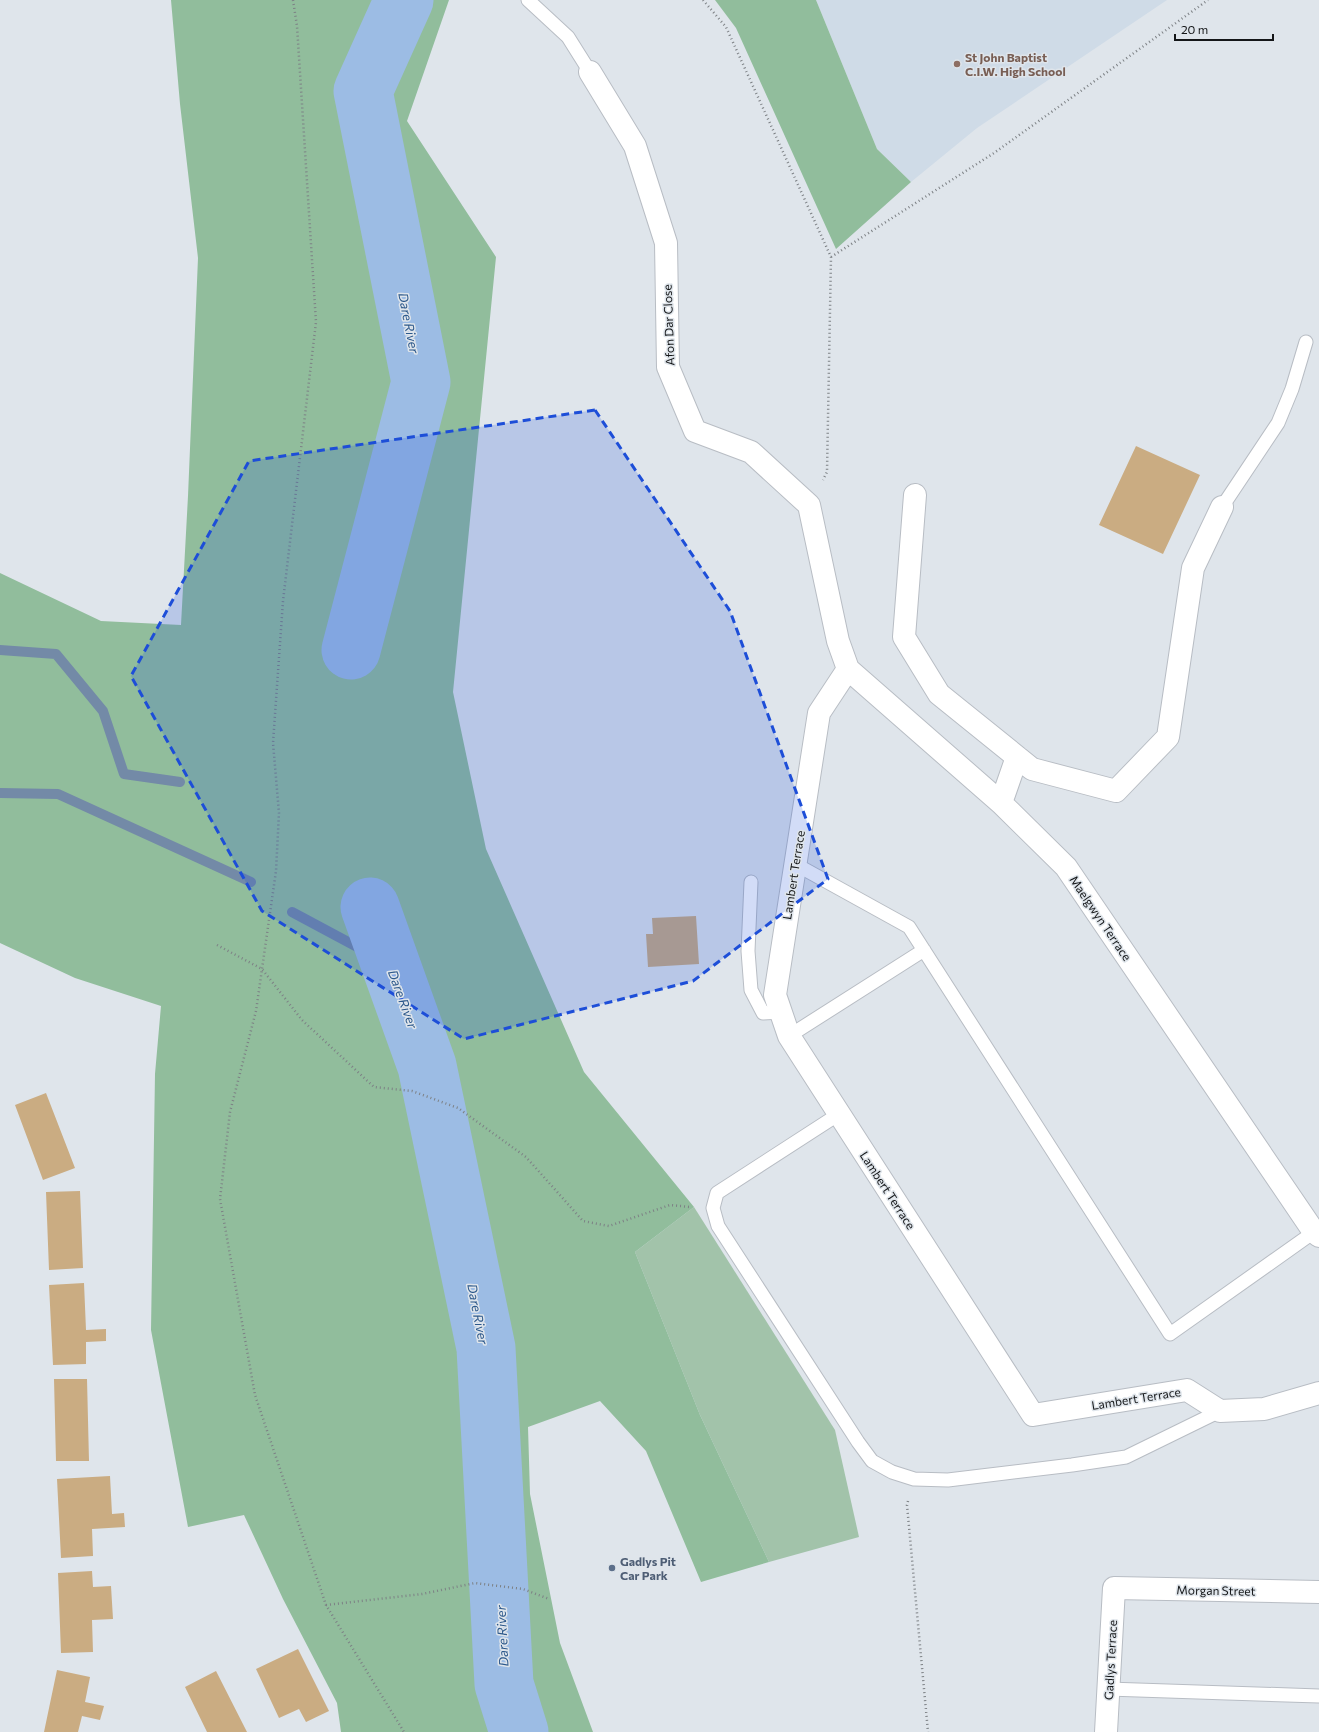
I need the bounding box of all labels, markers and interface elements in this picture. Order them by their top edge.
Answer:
scale bar [1175,16,1273,42]
text: 20 m [1181,22,1208,36]
place label: St John Baptist C.I.W. High School [965,50,1066,78]
marker: St John Baptist C.I.W. High School [952,59,962,69]
street label: Afon Dar Close [660,284,676,366]
water label: Dare River [395,291,423,355]
street label: Lambert Terrace [779,829,807,921]
street label: Maelgwyn Terrace [1067,873,1135,963]
water label: Dare River [385,967,421,1031]
street label: Lambert Terrace [858,1148,918,1232]
water label: Dare River [464,1282,492,1346]
street label: Lambert Terrace [1090,1384,1182,1412]
place label: Gadlys Pit Car Park [620,1554,676,1582]
marker: Gadlys Pit Car Park [607,1563,617,1573]
street label: Morgan Street [1176,1582,1256,1598]
water label: Dare River [492,1604,512,1667]
street label: Gadlys Terrace [1101,1620,1119,1700]

